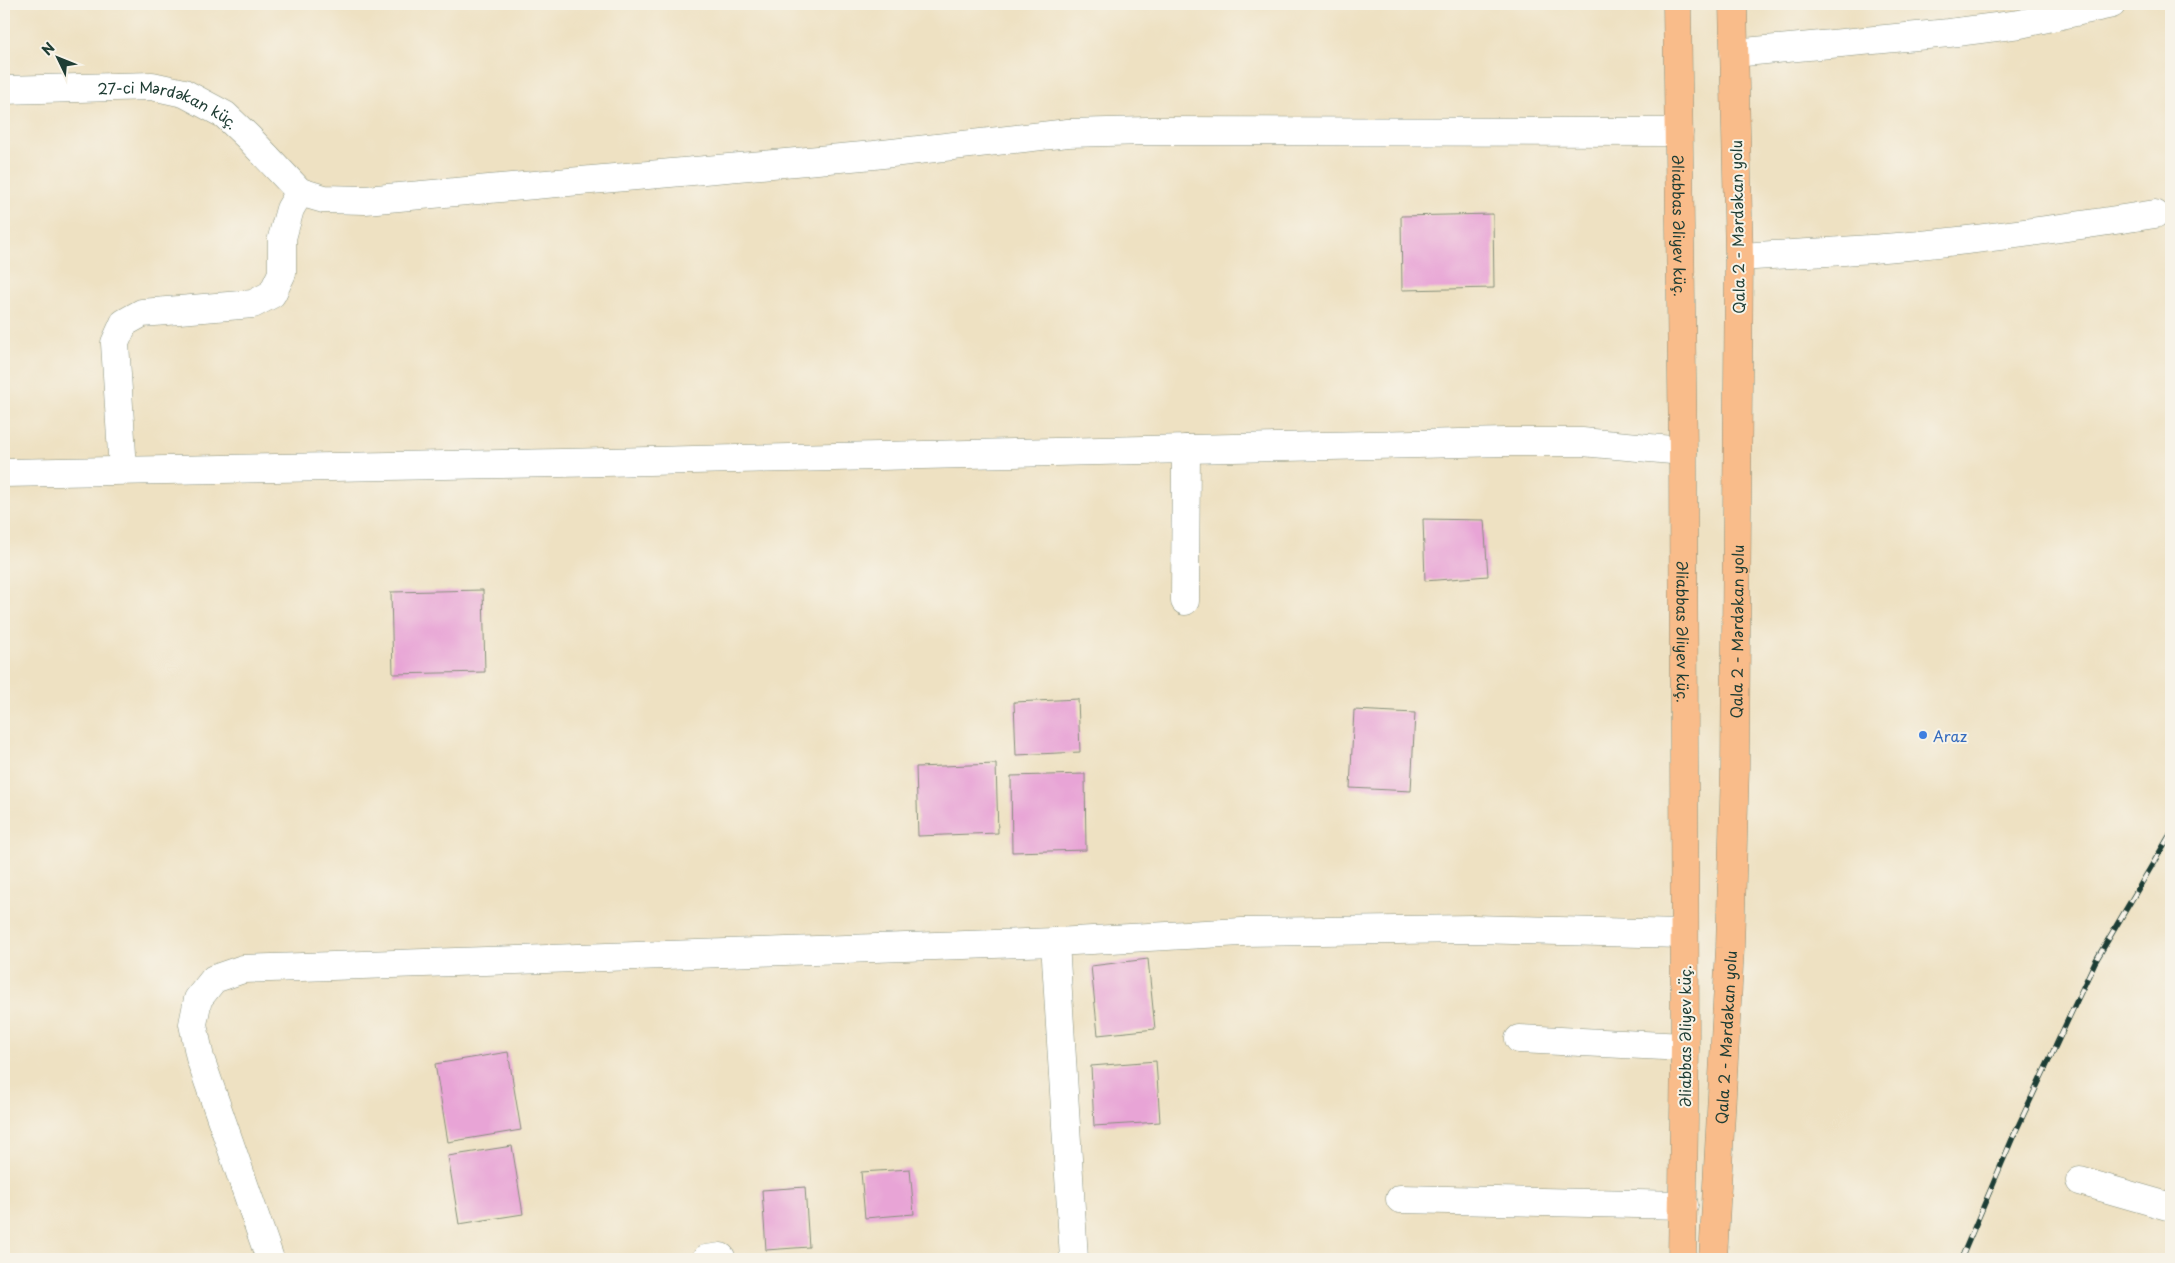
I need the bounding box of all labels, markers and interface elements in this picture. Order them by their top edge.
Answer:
north arrow [32,32,82,82]
text: N [37,38,60,60]
street label: 27-ci Mərdəkan küç. [97,74,244,134]
street label: Qala 2 - Mərdəkan yolu [1724,140,1750,314]
street label: Əliabbas Əliyev küç. [1668,155,1692,297]
street label: Qala 2 - Mərdəkan yolu [1724,544,1748,719]
street label: Əliabbas Əliyev küç. [1672,561,1695,703]
place label: Araz [1933,724,1967,747]
marker: Araz [1917,729,1929,741]
street label: Qala 2 - Mərdəkan yolu [1709,950,1741,1125]
street label: Əliabbas Əliyev küç. [1673,965,1696,1107]

